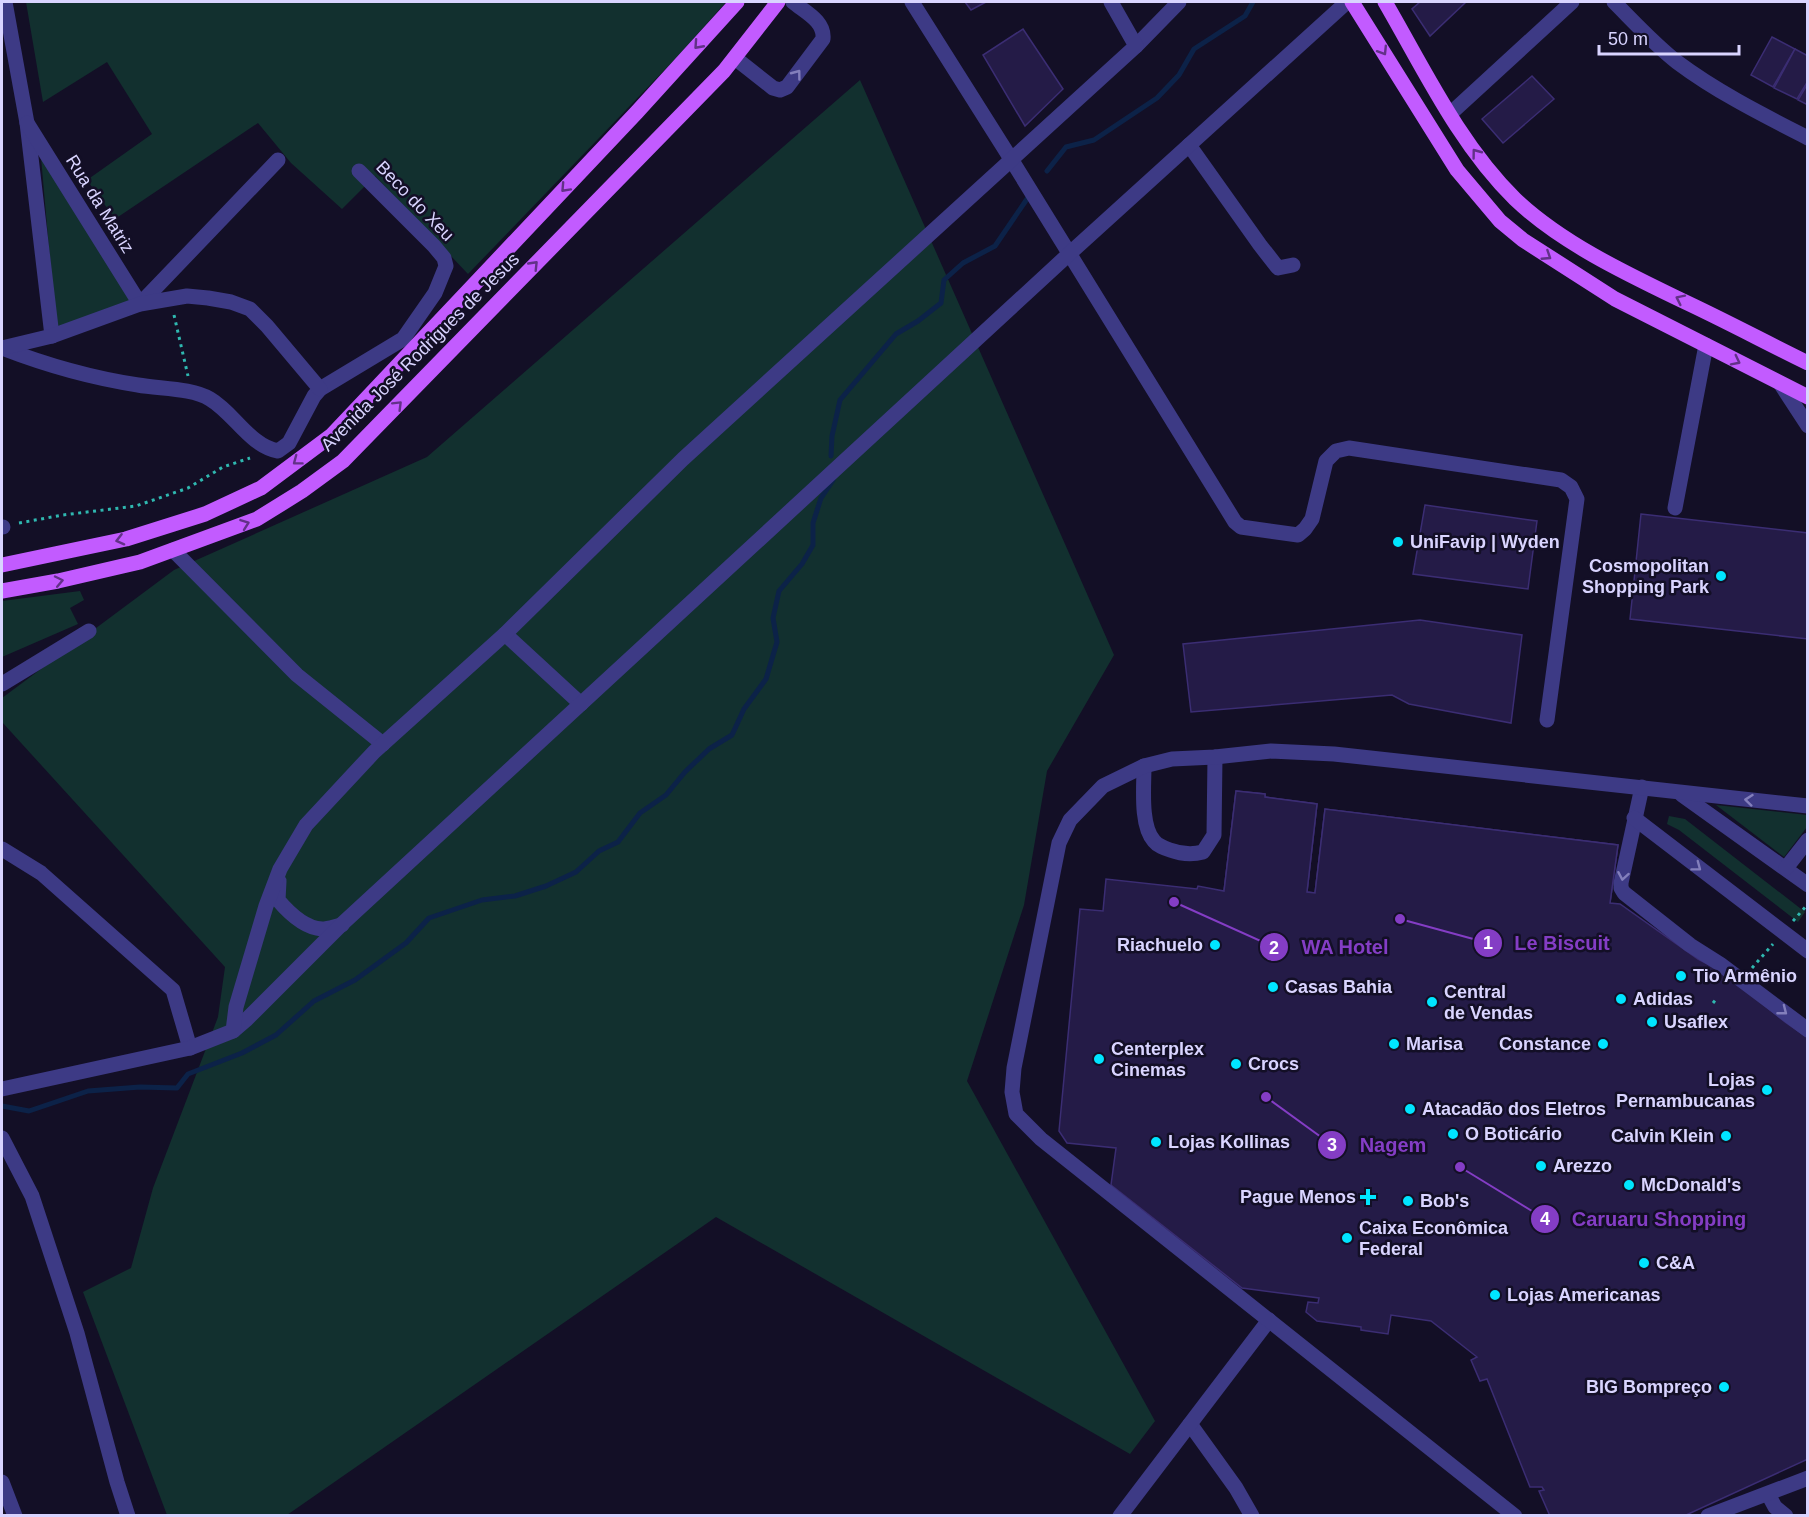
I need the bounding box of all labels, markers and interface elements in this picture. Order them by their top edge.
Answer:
scale bar [1599,18,1738,56]
text: 50 m [1608,29,1648,49]
one-way arrow [694,38,705,49]
one-way arrow [1375,45,1387,55]
one-way arrow [789,70,800,81]
one-way arrow [1473,149,1484,160]
street label: Rua da Matriz [62,151,138,257]
street label: Beco do Xeu [372,157,458,245]
one-way arrow [562,181,573,192]
street label: Avenida José Rodrigues de Jesus [317,249,523,455]
one-way arrow [1541,249,1552,260]
one-way arrow [527,262,538,272]
one-way arrow [1675,295,1686,307]
one-way arrow [1730,353,1741,365]
one-way arrow [391,401,401,412]
one-way arrow [292,454,303,465]
one-way arrow [239,518,250,531]
place label: UniFavip | Wyden [1410,532,1560,552]
one-way arrow [115,533,125,546]
marker: UniFavip | Wyden [1391,535,1405,549]
place label: Cosmopolitan Shopping Park [1582,556,1710,597]
marker: Cosmopolitan Shopping Park [1714,569,1728,583]
one-way arrow [54,575,64,588]
one-way arrow [1745,794,1754,807]
one-way arrow [1691,859,1702,870]
one-way arrow [1617,870,1630,880]
callout: Le Biscuit [1473,924,1622,962]
callout: WA Hotel [1259,928,1401,966]
text: Le Biscuit [1514,932,1610,954]
text: 1 [1483,933,1493,953]
place label: Riachuelo [1117,935,1203,955]
text: WA Hotel [1301,936,1389,958]
marker: Riachuelo [1208,938,1222,952]
text: 2 [1269,938,1279,958]
place label: Tio Armênio [1693,966,1797,986]
marker: Tio Armênio [1674,969,1688,983]
place label: Casas Bahia [1285,977,1393,997]
marker: Casas Bahia [1266,980,1280,994]
place label: Central de Vendas [1444,982,1533,1023]
place label: Adidas [1633,989,1693,1009]
marker: Adidas [1614,992,1628,1006]
marker: Central de Vendas [1425,995,1439,1009]
one-way arrow [1776,1003,1787,1014]
place label: Usaflex [1664,1012,1728,1032]
marker: Usaflex [1645,1015,1659,1029]
place label: Marisa [1406,1034,1464,1054]
place label: Constance [1499,1034,1591,1054]
marker: Marisa [1387,1037,1401,1051]
marker: Constance [1596,1037,1610,1051]
place label: Centerplex Cinemas [1111,1039,1204,1080]
marker: Centerplex Cinemas [1092,1052,1106,1066]
place label: Crocs [1248,1054,1299,1074]
marker: Crocs [1229,1057,1243,1071]
place label: Lojas Pernambucanas [1616,1070,1755,1111]
marker: Lojas Pernambucanas [1760,1083,1774,1097]
place label: Atacadão dos Eletros [1422,1099,1606,1119]
marker: Atacadão dos Eletros [1403,1102,1417,1116]
place label: O Boticário [1465,1124,1562,1144]
callout: Nagem [1317,1126,1438,1164]
place label: Calvin Klein [1611,1126,1714,1146]
marker: O Boticário [1446,1127,1460,1141]
marker: Calvin Klein [1719,1129,1733,1143]
place label: Lojas Kollinas [1168,1132,1290,1152]
text: Nagem [1360,1134,1426,1156]
marker: Lojas Kollinas [1149,1135,1163,1149]
text: 3 [1327,1135,1337,1155]
place label: Arezzo [1553,1156,1612,1176]
marker: Arezzo [1534,1159,1548,1173]
place label: McDonald's [1641,1175,1741,1195]
marker: McDonald's [1622,1178,1636,1192]
place label: Pague Menos [1240,1187,1356,1207]
marker: Pague Menos [1361,1190,1375,1204]
place label: Bob's [1420,1191,1469,1211]
marker: Bob's [1401,1194,1415,1208]
callout: Caruaru Shopping [1530,1200,1758,1238]
text: Caruaru Shopping [1572,1208,1746,1230]
text: 4 [1540,1209,1550,1229]
place label: Caixa Econômica Federal [1359,1218,1509,1259]
marker: Caixa Econômica Federal [1340,1231,1354,1245]
place label: C&A [1656,1253,1695,1273]
marker: C&A [1637,1256,1651,1270]
place label: Lojas Americanas [1507,1285,1660,1305]
marker: Lojas Americanas [1488,1288,1502,1302]
place label: BIG Bompreço [1586,1377,1712,1397]
marker: BIG Bompreço [1717,1380,1731,1394]

